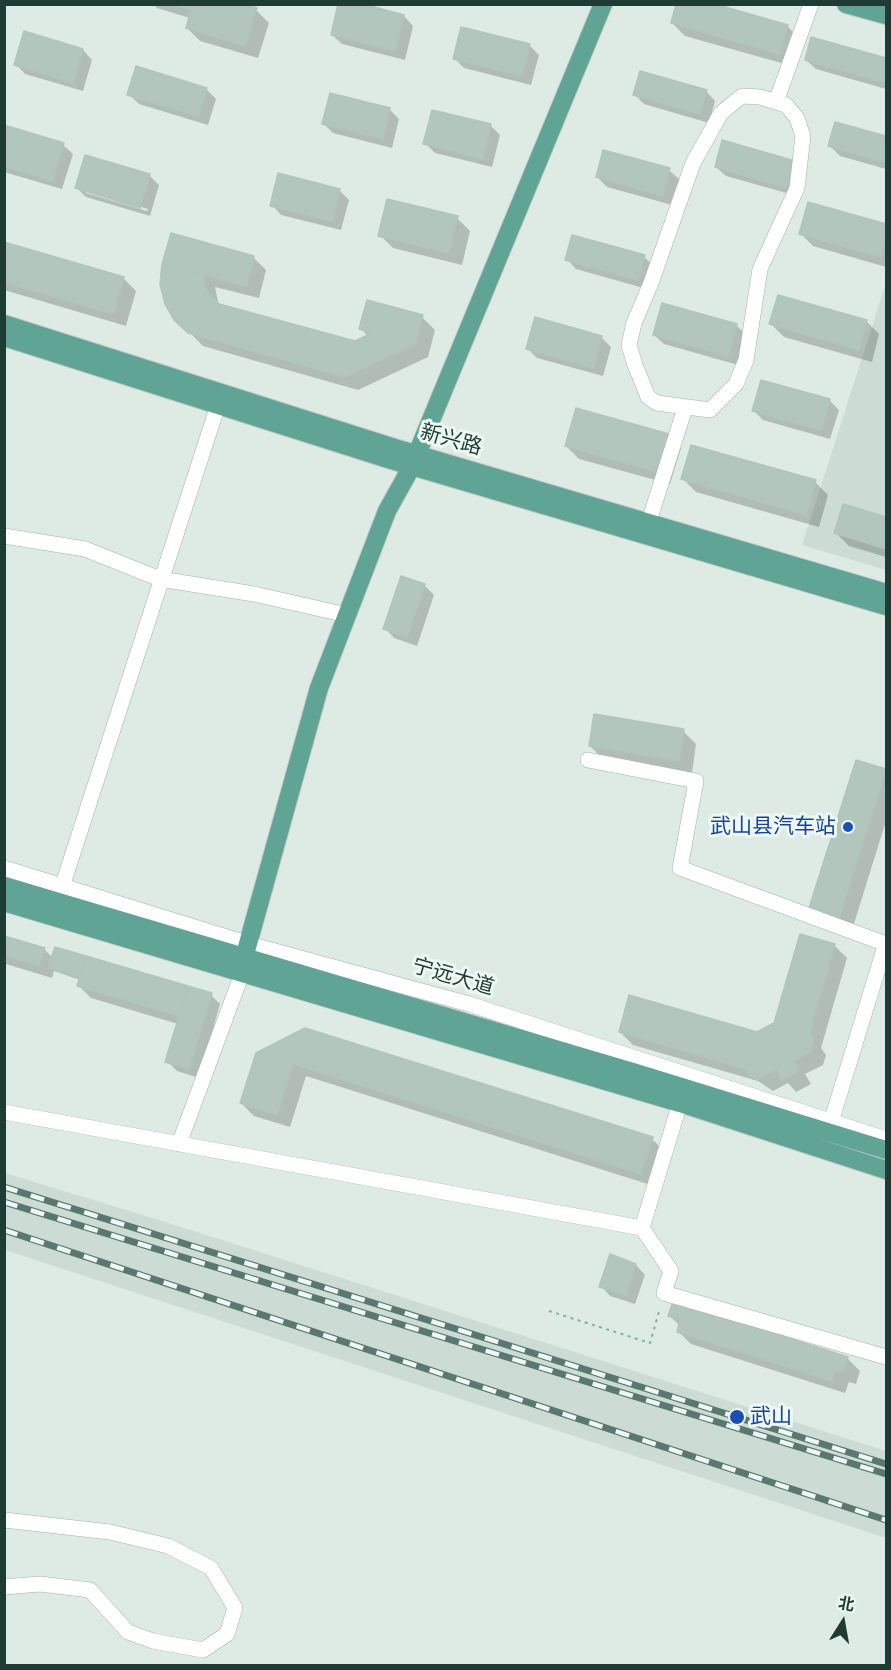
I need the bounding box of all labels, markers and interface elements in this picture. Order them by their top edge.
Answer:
street label: 新兴路 [417,419,485,461]
place label: 武山县汽车站 [710,814,836,840]
marker: 武山县汽车站 [841,820,855,834]
street label: 宁远大道 [409,953,497,1001]
place label: 武山 [750,1404,792,1430]
marker: 武山 [728,1408,746,1426]
north arrow [813,1592,873,1652]
text: 北 [837,1593,856,1615]

